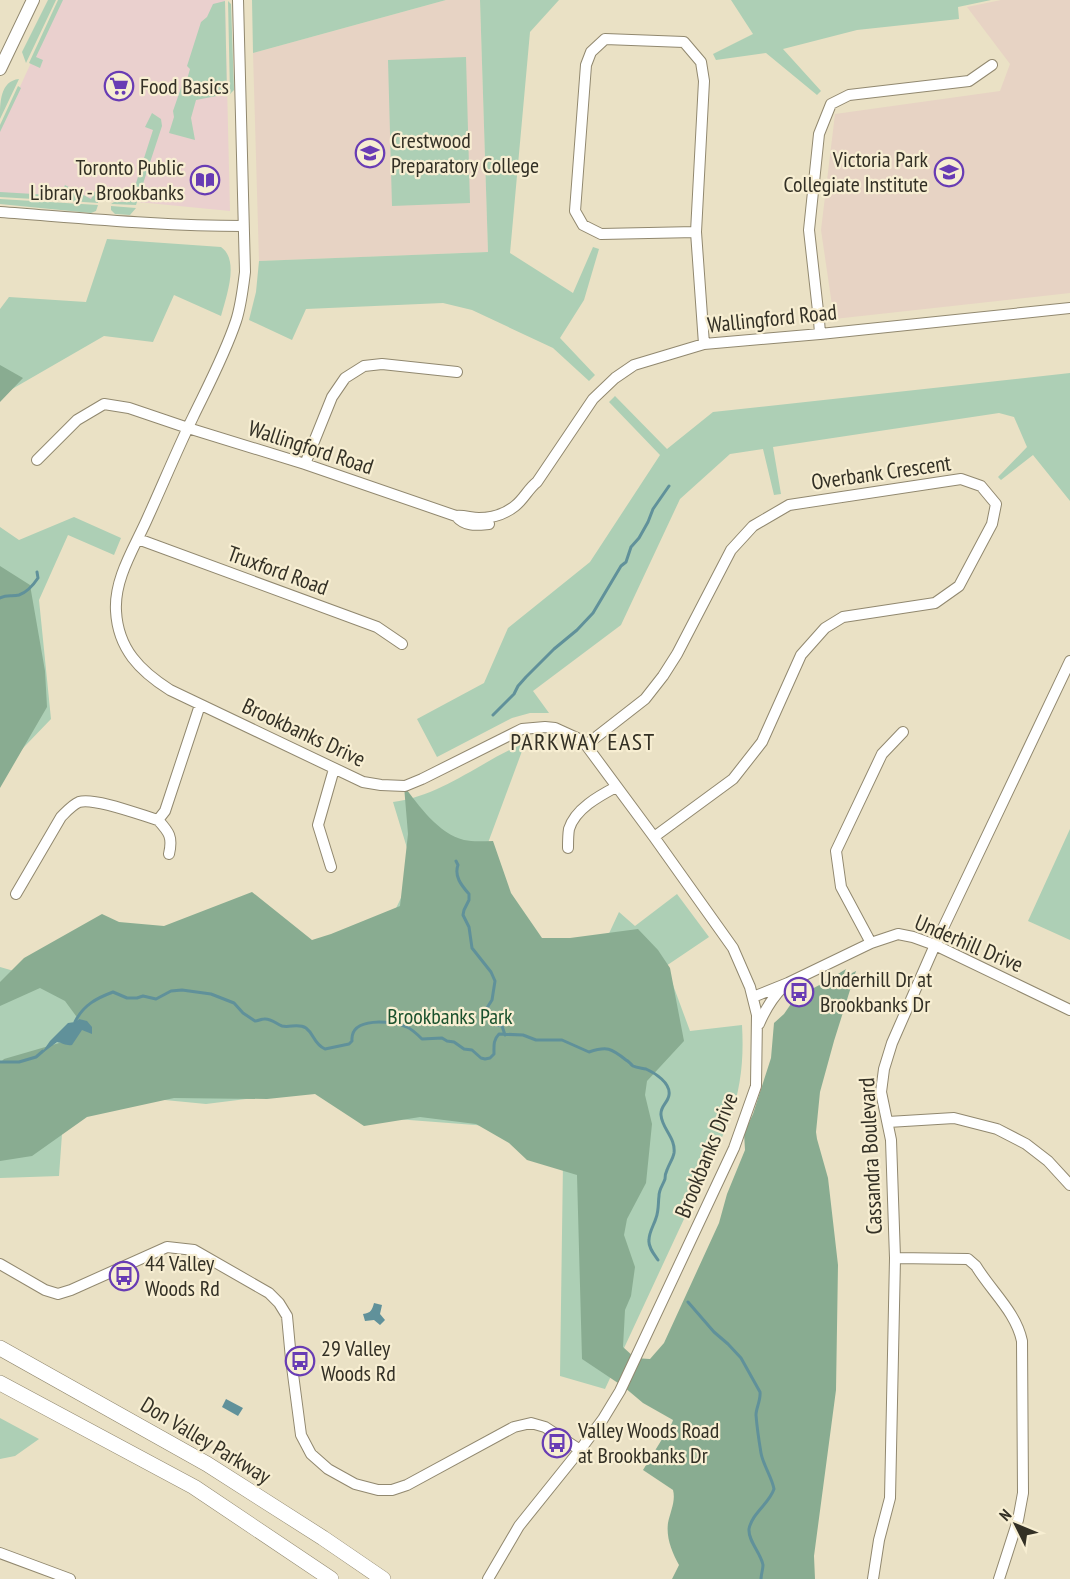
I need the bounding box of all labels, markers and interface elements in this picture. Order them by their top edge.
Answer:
supermarket icon: Food Basics [103,70,135,102]
place label: Food Basics [140,72,229,100]
place label: Crestwood Preparatory College [391,126,539,179]
school or university icon: Crestwood Preparatory College [354,137,386,169]
place label: Victoria Park Collegiate Institute [784,145,928,198]
place label: Toronto Public Library - Brookbanks [30,153,184,206]
school or university icon: Victoria Park Collegiate Institute [933,156,965,188]
library icon: Toronto Public Library - Brookbanks [189,164,221,196]
street label: Wallingford Road [706,297,838,339]
street label: Wallingford Road [245,414,377,480]
street label: Overbank Crescent [809,448,953,496]
street label: Truxford Road [224,539,332,601]
street label: Brookbanks Drive [238,691,370,773]
district label: PARKWAY EAST [510,726,656,757]
street label: Underhill Drive [911,908,1027,978]
place label: Underhill Dr at Brookbanks Dr [820,965,932,1018]
bus stop icon: Underhill Dr at Brookbanks Dr [783,976,815,1008]
park label: Brookbanks Park [387,1002,513,1030]
street label: Cassandra Boulevard [852,1077,888,1235]
street label: Brookbanks Drive [668,1088,744,1222]
place label: 44 Valley Woods Rd [145,1249,220,1302]
bus stop icon: 44 Valley Woods Rd [108,1260,140,1292]
place label: 29 Valley Woods Rd [321,1334,396,1387]
bus stop icon: 29 Valley Woods Rd [284,1345,316,1377]
street label: Don Valley Parkway [136,1390,277,1490]
place label: Valley Woods Road at Brookbanks Dr [577,1416,719,1469]
bus stop icon: Valley Woods Road at Brookbanks Dr [541,1427,573,1459]
north arrow [986,1495,1046,1555]
text: N [995,1505,1015,1525]

